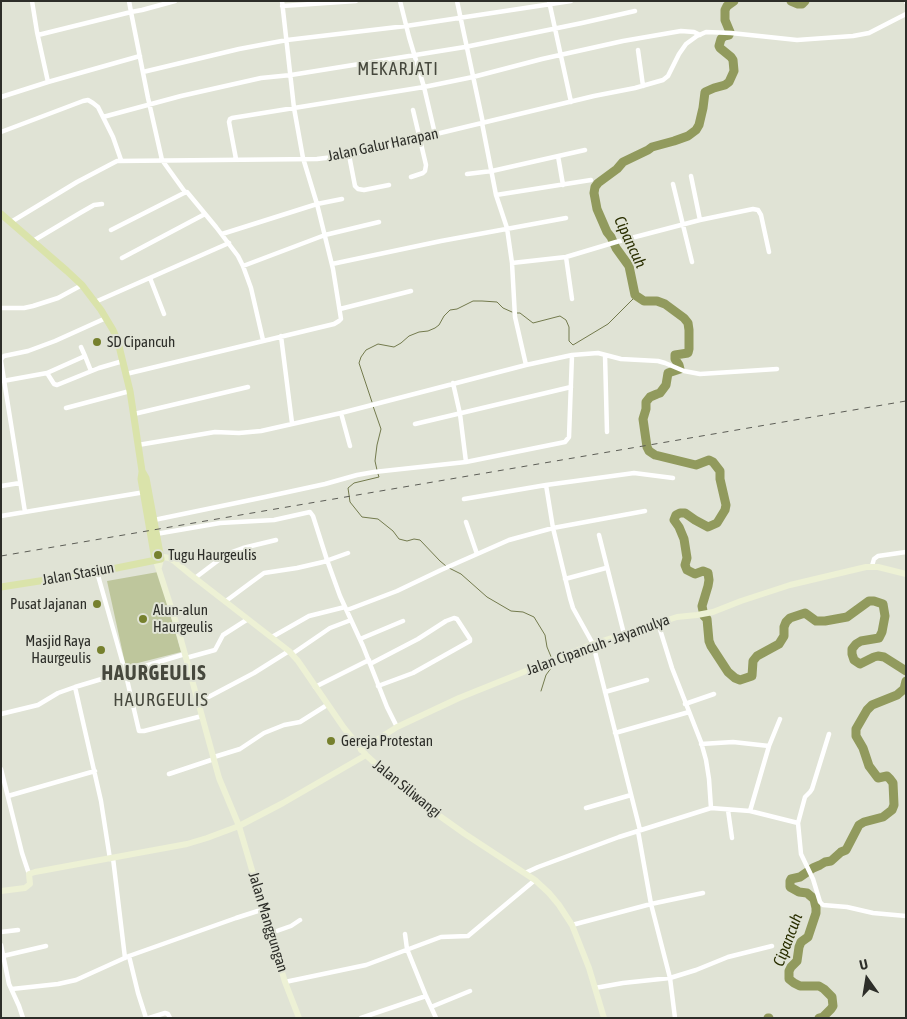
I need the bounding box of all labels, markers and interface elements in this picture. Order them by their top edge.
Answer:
district label: MEKARJATI [356,58,440,80]
street label: Jalan Galur Harapan [326,124,440,166]
water label: Cipancuh [610,213,650,271]
place label: SD Cipancuh [107,333,175,351]
marker: SD Cipancuh [91,336,103,348]
place label: Tugu Haurgeulis [168,546,257,564]
marker: Tugu Haurgeulis [152,549,164,561]
street label: Jalan Stasiun [41,559,115,589]
place label: Pusat Jajanan [10,595,87,613]
marker: Pusat Jajanan [91,598,103,610]
place label: Alun-alun Haurgeulis [153,601,213,636]
street label: Jalan Cipancuh - Jayamulya [524,611,672,679]
marker: Alun-alun Haurgeulis [137,613,149,625]
place label: Masjid Raya Haurgeulis [25,632,91,667]
marker: Masjid Raya Haurgeulis [95,644,107,656]
district label: HAURGEULIS [100,662,208,686]
district label: HAURGEULIS [112,689,210,711]
place label: Gereja Protestan [341,732,433,750]
marker: Gereja Protestan [325,735,337,747]
street label: Jalan Siliwangi [369,756,445,822]
street label: Jalan Manggungan [244,870,292,974]
water label: Cipancuh [769,911,807,969]
north arrow [842,954,892,1004]
text: U [858,956,869,973]

